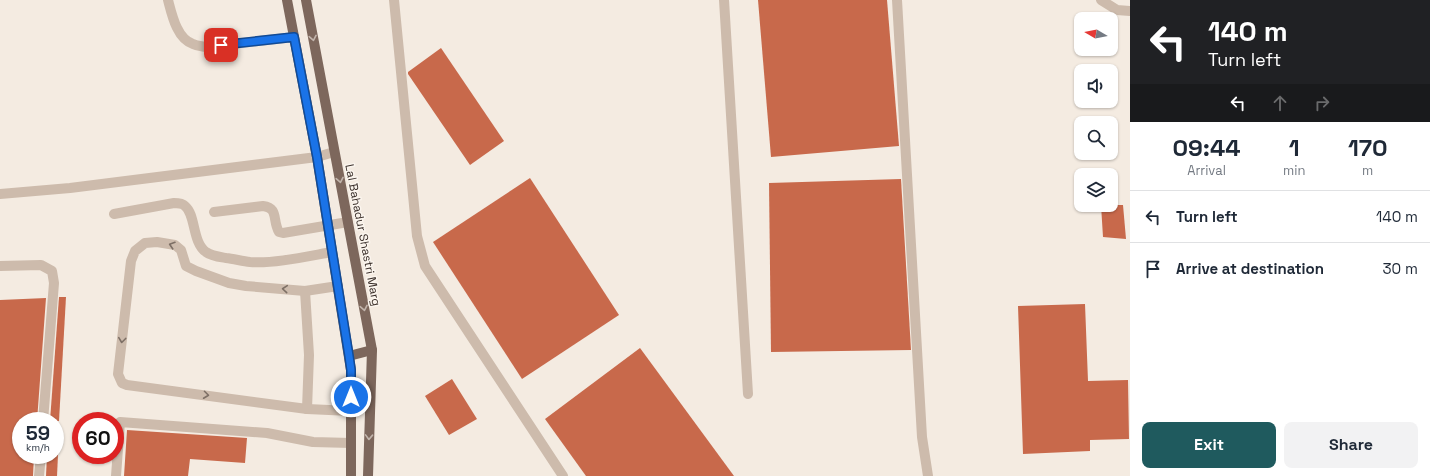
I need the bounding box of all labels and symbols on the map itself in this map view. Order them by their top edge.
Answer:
north arrow [1074,12,1118,56]
pin [204,28,238,62]
one-way arrow [309,35,317,41]
street label: Lal Bahadur Shastri Marg [341,163,385,307]
one-way arrow [335,177,343,183]
one-way arrow [168,242,175,250]
one-way arrow [282,285,288,294]
one-way arrow [359,305,367,311]
one-way arrow [118,337,127,343]
position arrow [330,376,372,418]
one-way arrow [203,391,209,400]
speed limit sign: 60 [72,412,124,464]
one-way arrow [365,434,373,440]

